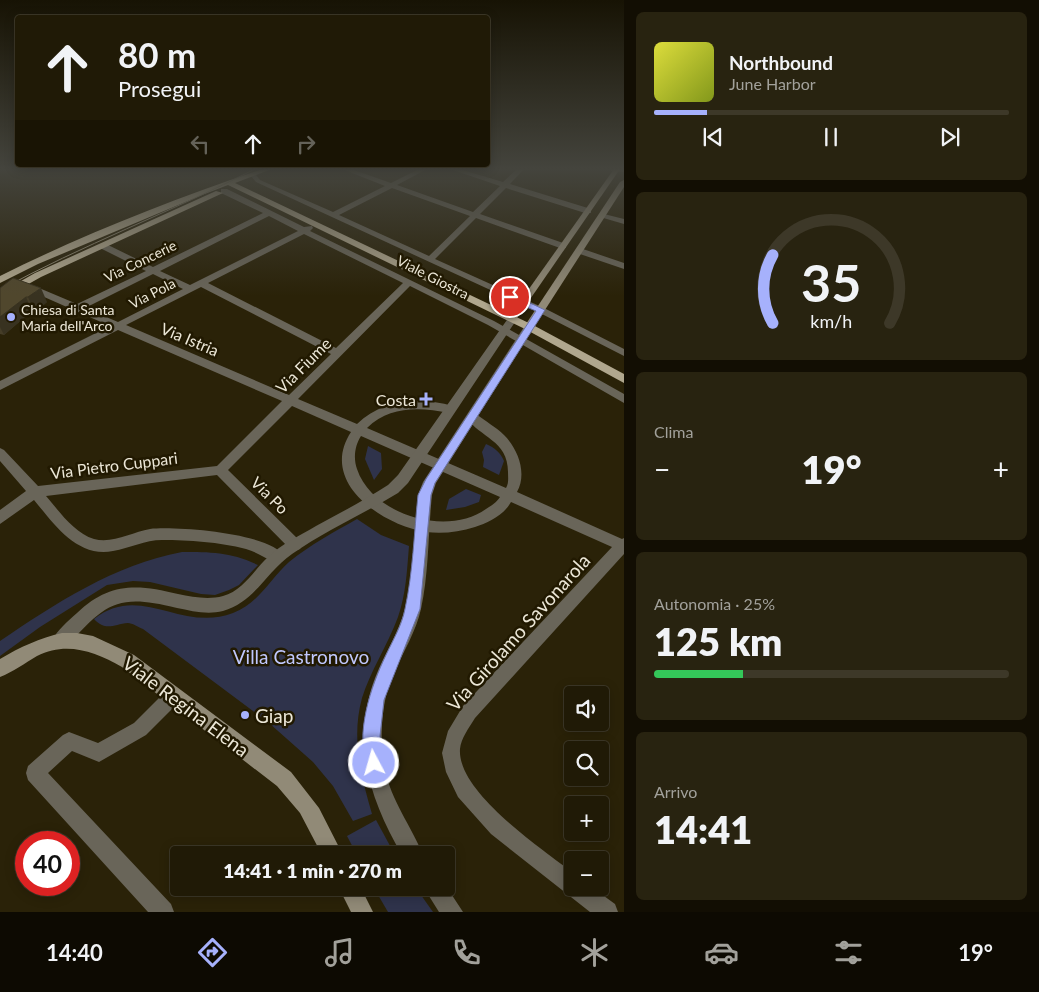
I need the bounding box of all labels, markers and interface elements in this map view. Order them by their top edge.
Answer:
text: 80 m [118,33,196,75]
icon: ahead [35,35,100,100]
text: Northbound [729,51,833,74]
text: June Harbor [729,74,816,93]
text: Prosegui [118,75,201,102]
icon: previous [699,123,727,151]
icon: pause [817,123,845,151]
icon: next [936,123,964,151]
icon: left [186,130,214,158]
icon: ahead [239,130,267,158]
icon: right [292,130,320,158]
street label: Via Concerie [101,236,179,286]
text: 35 [801,251,862,313]
street label: Viale Giostra [394,252,472,302]
street label: Via Pola [126,274,178,312]
pin [489,276,531,318]
icon: arrive [496,283,524,311]
place label: Chiesa di Santa Maria dell'Arco [21,301,114,334]
text: km/h [811,310,852,332]
marker: Chiesa di Santa Maria dell'Arco [5,311,17,323]
street label: Via Istria [158,318,222,360]
street label: Via Fiume [271,333,335,397]
place label: Costa [376,390,416,409]
marker: Costa [420,393,432,405]
text: Clima [654,422,693,441]
text: 19° [802,446,861,492]
street label: Via Pietro Cuppari [49,448,179,482]
text: − [654,452,670,486]
text: + [993,452,1009,486]
street label: Via Po [247,472,293,518]
street label: Via Girolamo Savonarola [441,549,595,715]
text: Autonomia · 25% [654,594,775,613]
text: 125 km [654,618,782,664]
park label: Villa Castronovo [233,645,369,668]
street label: Viale Regina Elena [118,651,254,761]
map controls [564,686,609,896]
button: sound [564,686,609,731]
place label: Giap [255,704,293,727]
marker: Giap [239,709,251,721]
position arrow [347,736,399,788]
button: search [564,741,609,786]
text: Arrivo [654,782,697,801]
button: + [564,796,609,841]
text: 14:41 [654,806,752,852]
speed limit sign: 40 [15,831,80,896]
button: − [564,851,609,896]
text: 14:41 · 1 min · 270 m [223,859,402,882]
icon: directions [195,935,230,970]
icon: music [322,935,357,970]
icon: phone [449,935,484,970]
icon: climate [577,935,612,970]
icon: car [704,935,739,970]
icon: filters [831,935,866,970]
text: 14:40 [46,939,103,966]
text: 19° [958,939,993,966]

